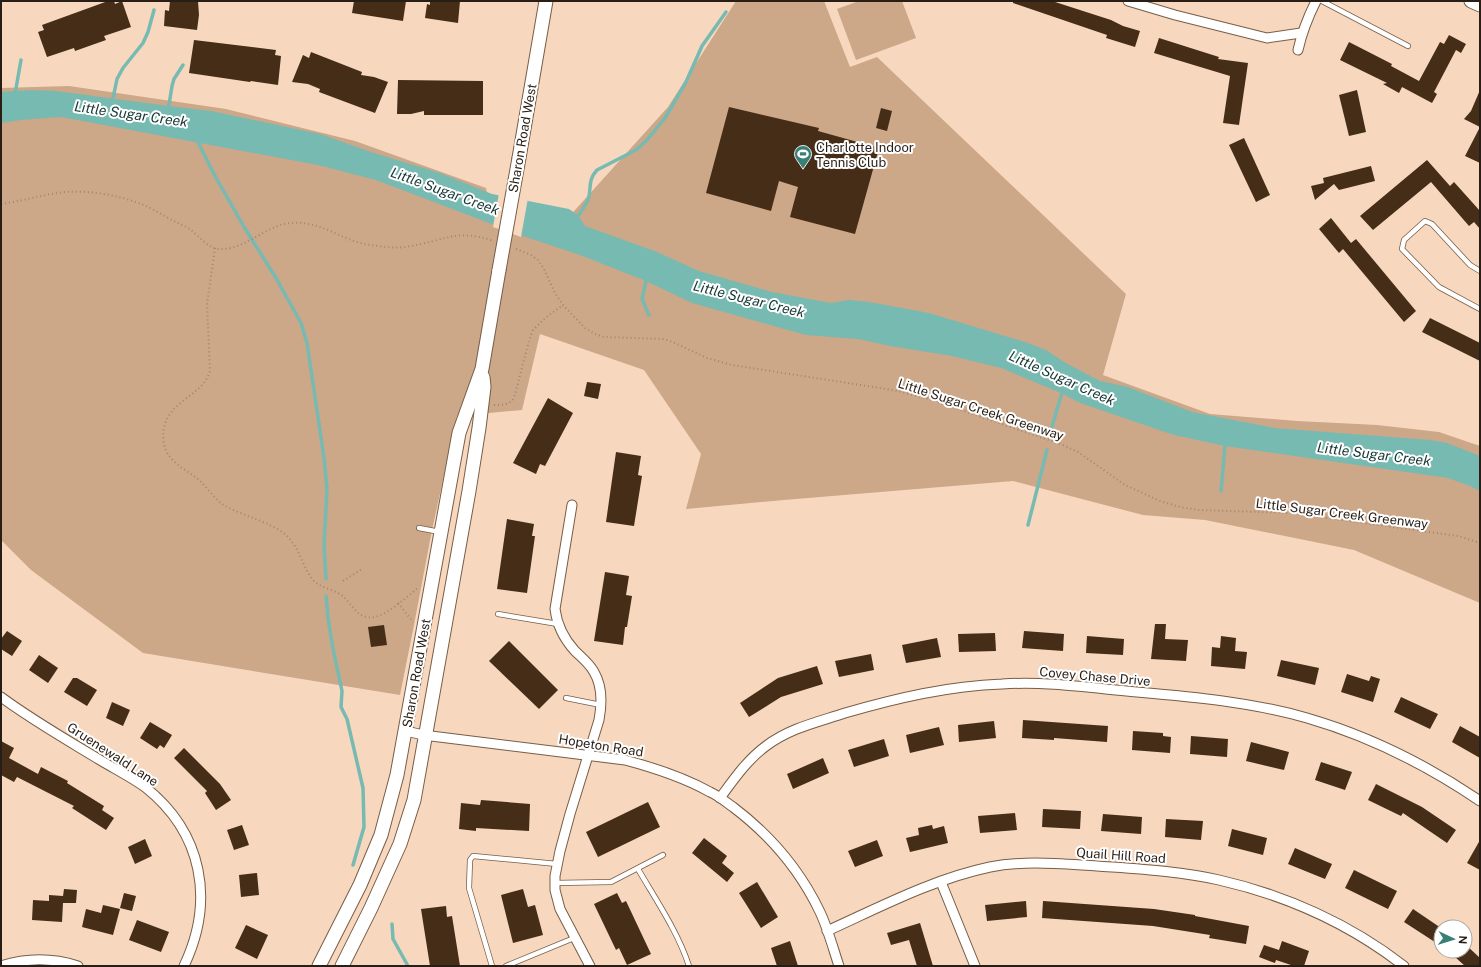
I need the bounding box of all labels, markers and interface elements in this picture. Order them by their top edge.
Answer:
street label: Sharon Road West [506,82,539,194]
water label: Little Sugar Creek [73,98,189,130]
place label: Charlotte Indoor Tennis Club [816,140,914,170]
sports icon: Charlotte Indoor Tennis Club [793,144,813,169]
water label: Little Sugar Creek [388,164,502,218]
water label: Little Sugar Creek [692,277,807,321]
water label: Little Sugar Creek [1006,347,1118,409]
street label: Little Sugar Creek Greenway [896,376,1066,443]
water label: Little Sugar Creek [1316,439,1432,469]
street label: Little Sugar Creek Greenway [1255,495,1429,532]
street label: Sharon Road West [400,617,433,729]
street label: Covey Chase Drive [1039,664,1151,689]
street label: Gruenewald Lane [64,719,161,789]
street label: Hopeton Road [557,731,644,760]
street label: Quail Hill Road [1076,845,1166,866]
north arrow [1433,919,1473,959]
text: N [1457,935,1469,944]

